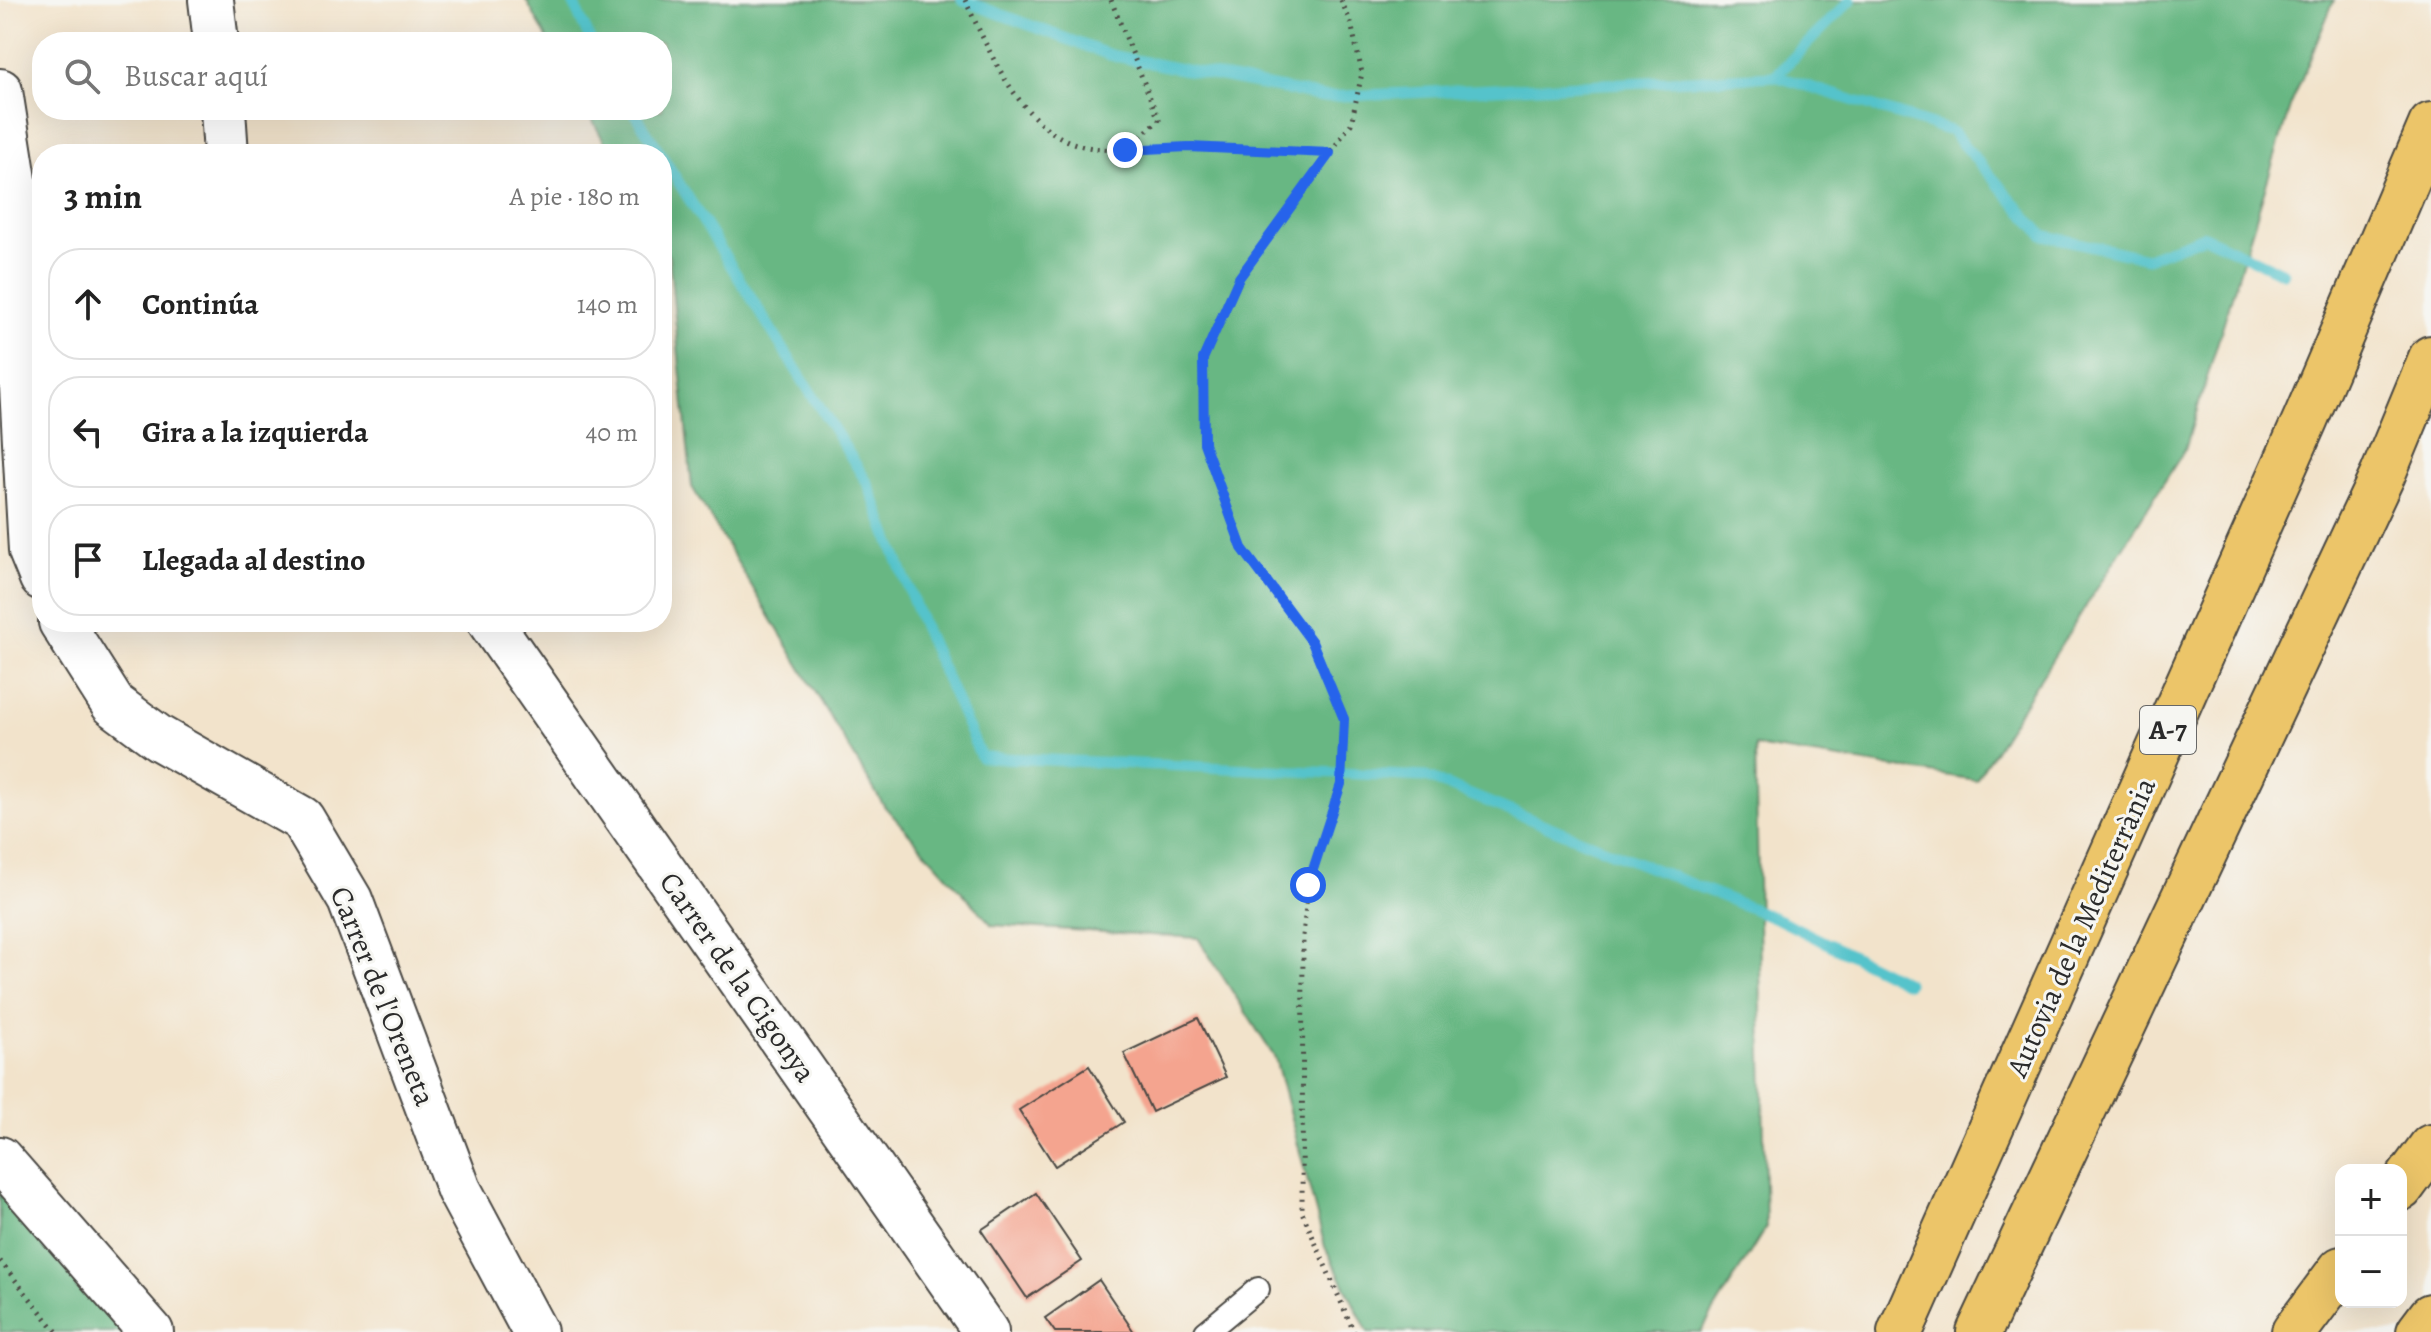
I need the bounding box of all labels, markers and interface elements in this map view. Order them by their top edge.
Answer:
search box [32,32,672,120]
icon: search [60,54,104,98]
text: Buscar aquí [124,56,268,96]
route end [1107,132,1143,168]
text: 3 min [64,173,142,220]
text: A pie · 180 m [509,179,640,214]
icon: ahead [66,282,110,326]
text: Continúa [142,284,259,324]
text: 140 m [577,287,638,322]
icon: left [66,410,110,454]
text: Gira a la izquierda [142,412,368,452]
text: 40 m [586,415,638,450]
icon: arrive [66,538,110,582]
text: Llegada al destino [142,540,365,580]
road number: A-7 [2140,706,2196,754]
street label: Autovia de la Mediterrània [1996,771,2165,1084]
street label: Carrer de la Cigonya [650,864,826,1090]
route start [1290,867,1326,903]
street label: Carrer de l'Oreneta [321,880,445,1112]
map controls [2335,1164,2407,1308]
button: + [2335,1164,2407,1236]
button: − [2335,1236,2407,1308]

